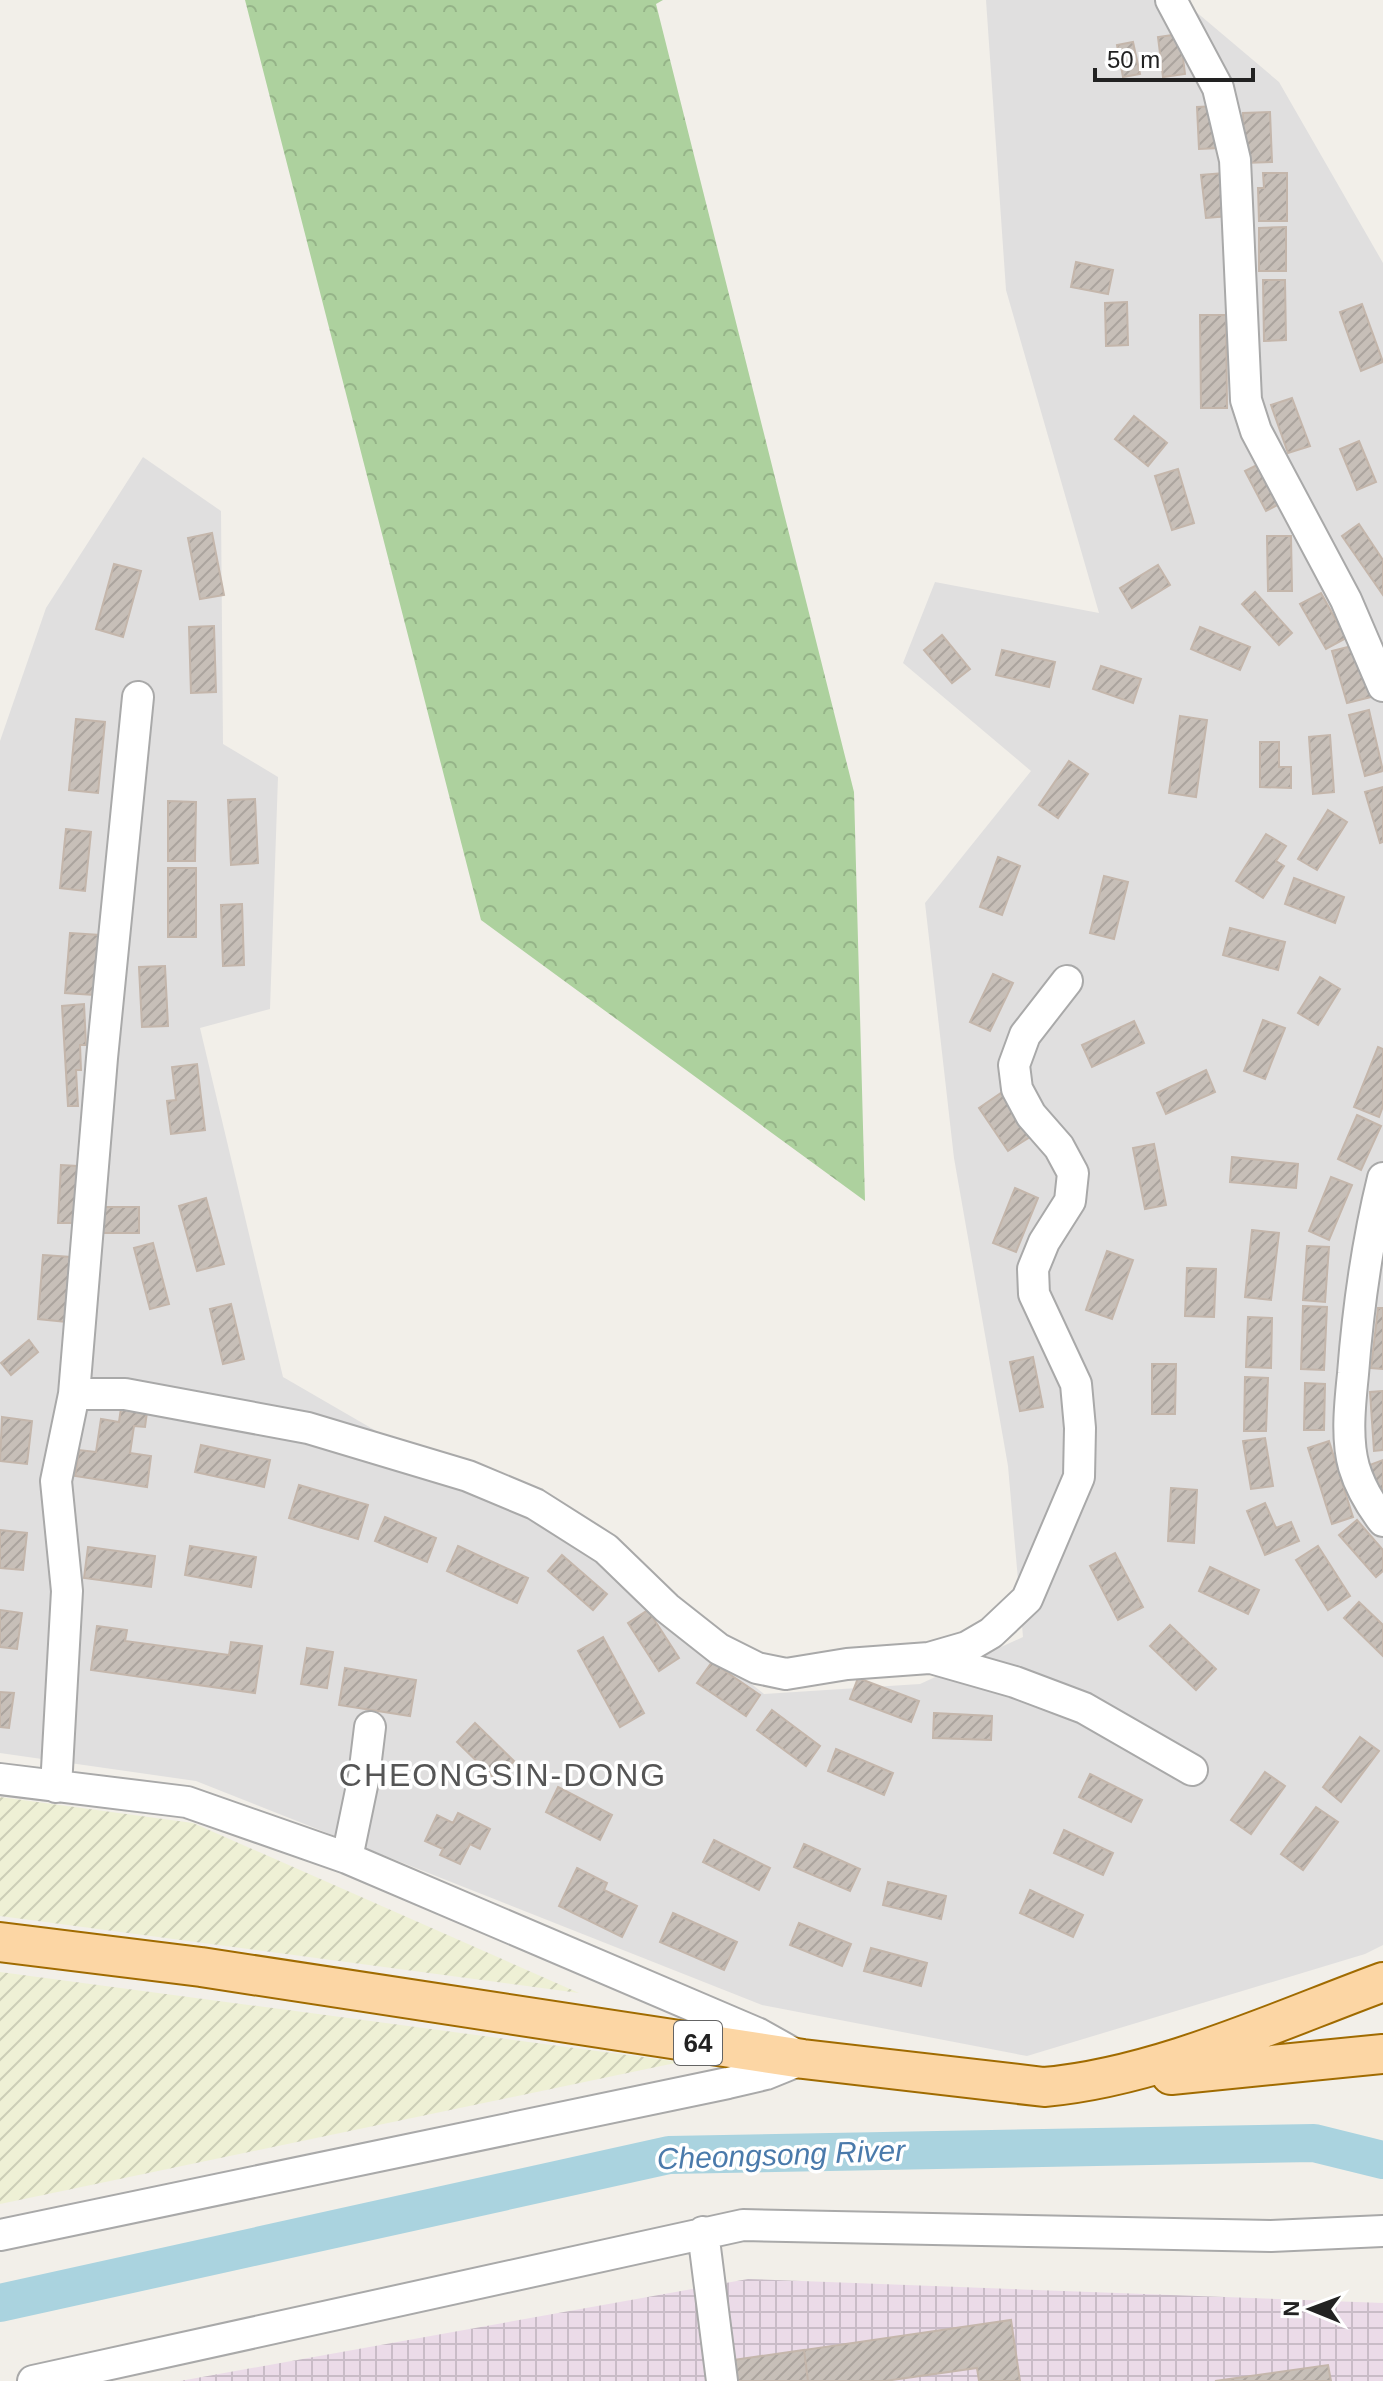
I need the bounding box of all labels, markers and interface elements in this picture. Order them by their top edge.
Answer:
scale bar [1095,32,1253,82]
text: 50 m [1107,46,1160,73]
district label: CHEONGSIN-DONG [339,1757,667,1793]
road number: 64 [674,2021,722,2065]
water label: Cheongsong River [656,2134,907,2175]
north arrow [1271,2269,1351,2349]
text: N [1279,2300,1304,2317]

